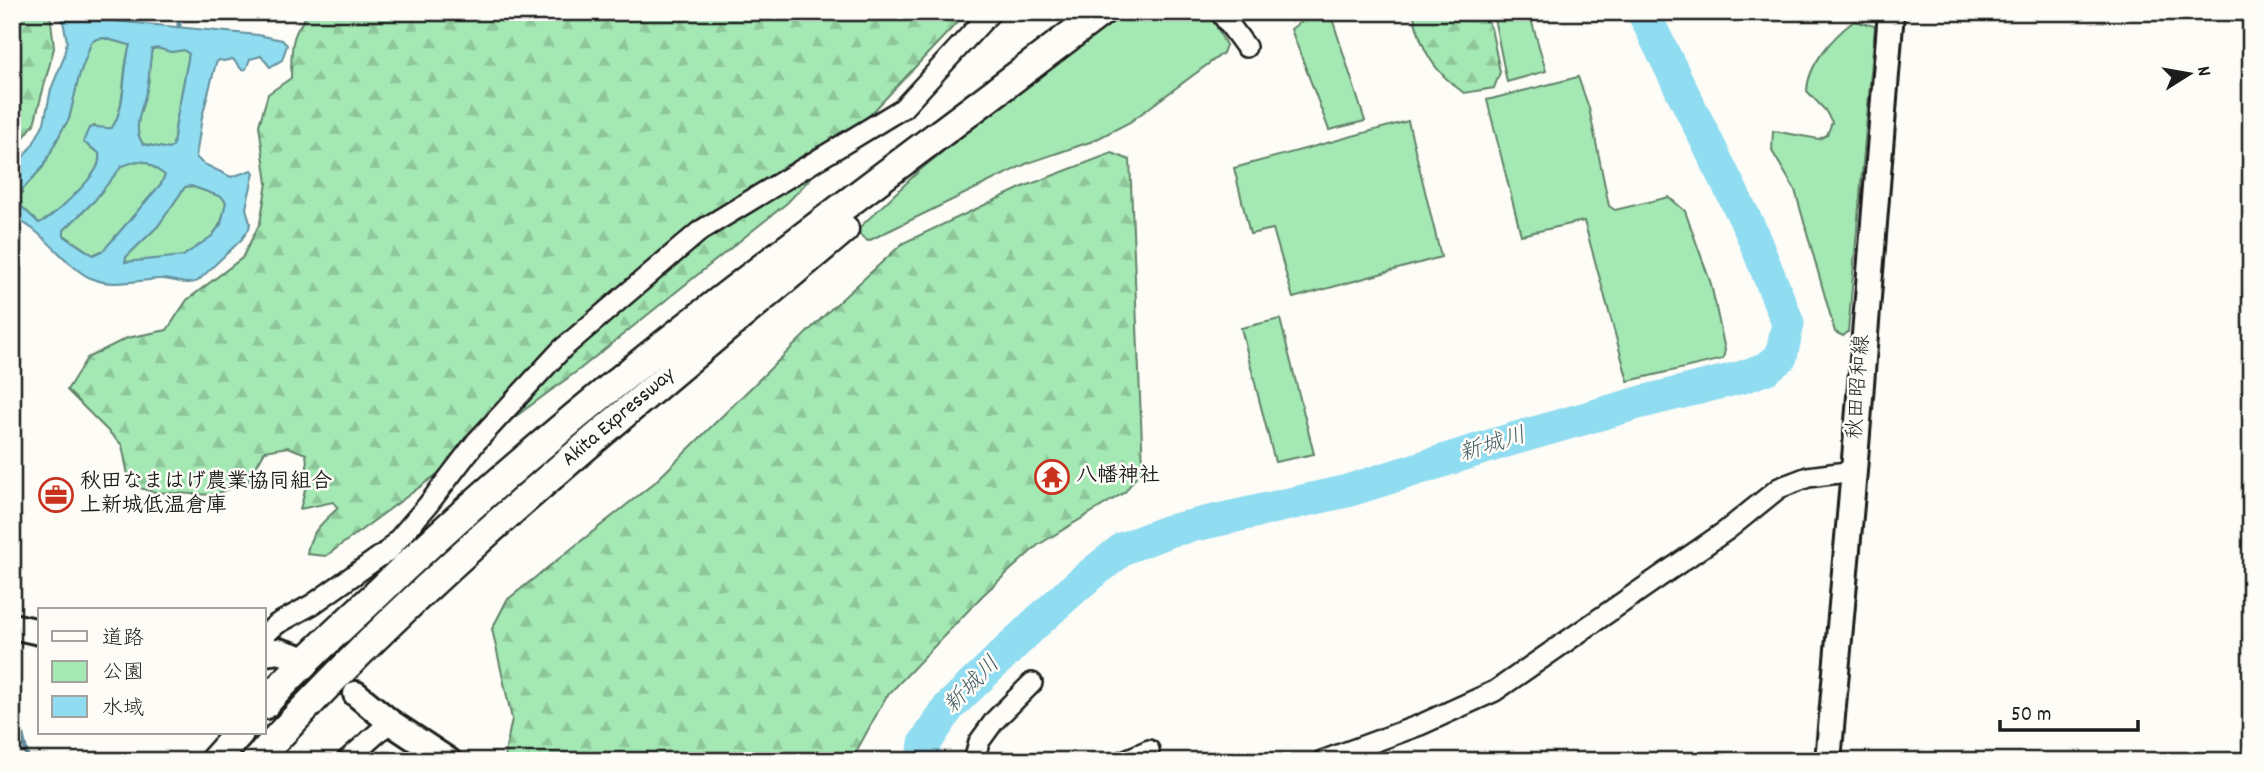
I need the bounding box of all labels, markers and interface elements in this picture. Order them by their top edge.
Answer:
north arrow [2154,38,2224,108]
text: N [2188,64,2216,79]
street label: 秋田昭和線 [1841,334,1879,440]
street label: Akita Expressway [556,361,683,475]
water label: 新城川 [1455,420,1531,472]
temple icon: 八幡神社 [1033,458,1071,496]
place label: 八幡神社 [1076,462,1160,492]
place label: 秋田なまはげ農業協同組合 上新城低温倉庫 [80,468,332,522]
office icon: 秋田なまはげ農業協同組合 上新城低温倉庫 [37,476,75,514]
legend [38,608,266,734]
text: 道路 [102,625,144,655]
water label: 新城川 [937,650,1009,722]
text: 公園 [102,659,144,689]
scale bar [2000,689,2139,733]
text: 水域 [102,695,144,725]
text: 50 m [2011,701,2051,731]

